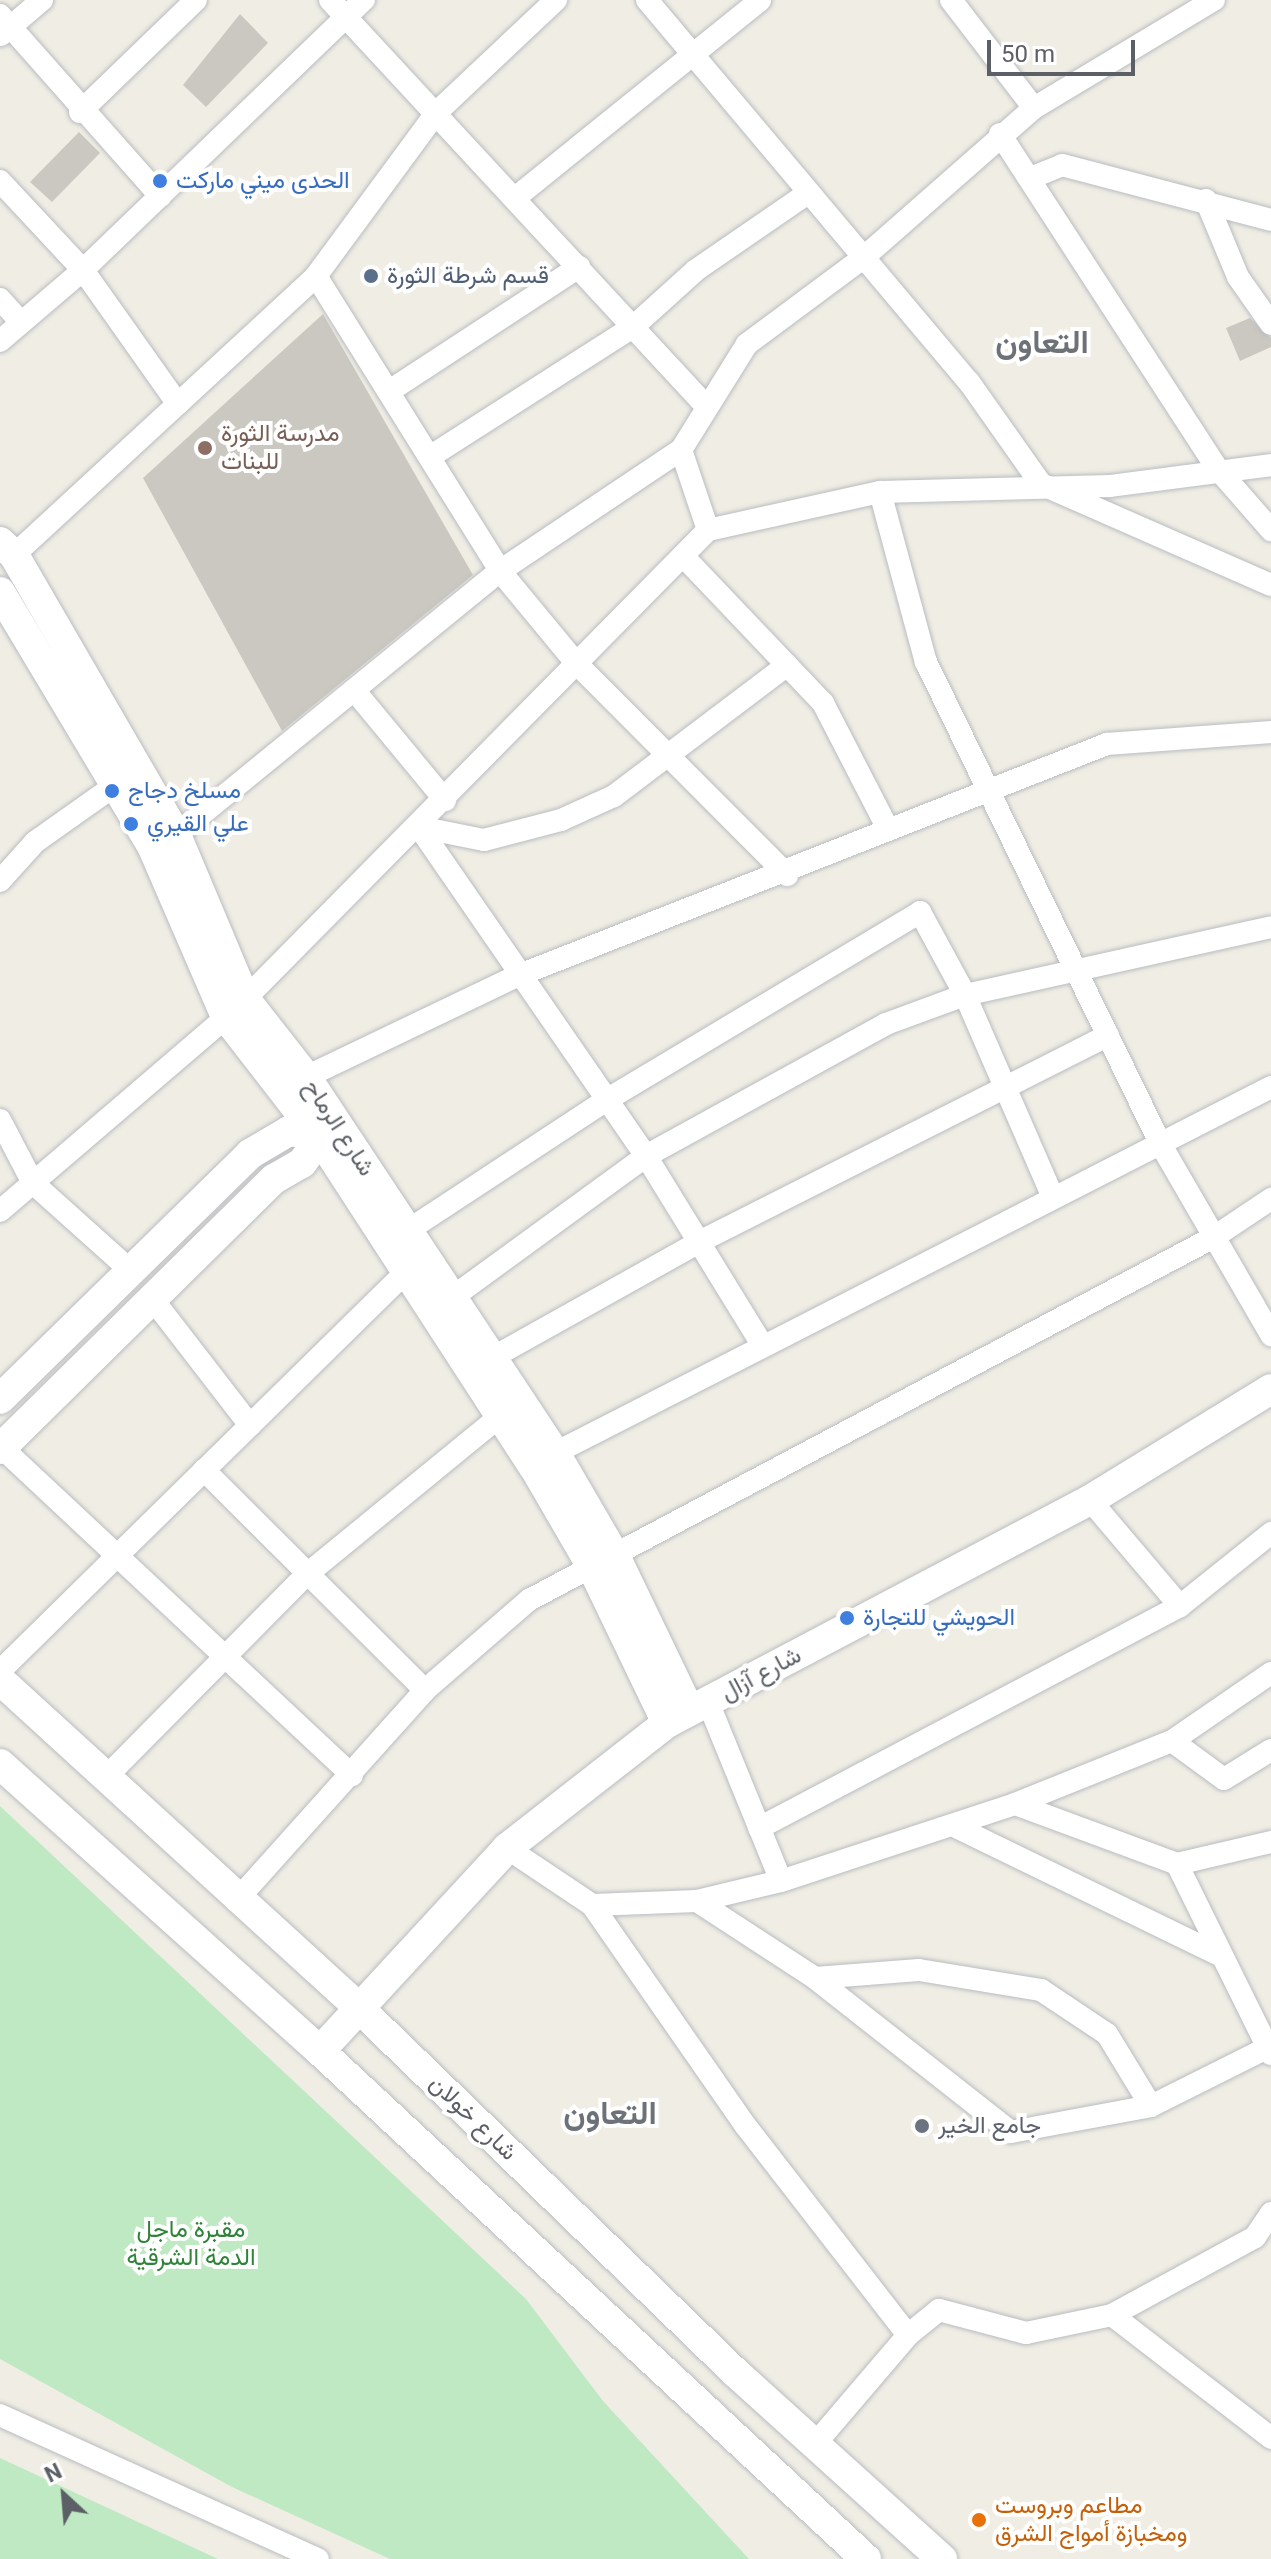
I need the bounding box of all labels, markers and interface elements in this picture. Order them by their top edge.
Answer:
scale bar [991,24,1139,74]
text: 50 m [1001,40,1055,68]
place label: الحدى ميني ماركت [176,167,350,195]
marker: الحدى ميني ماركت [151,172,169,190]
place label: قسم شرطة الثورة [387,262,549,290]
marker: قسم شرطة الثورة [362,267,380,285]
district label: التعاون [995,323,1089,361]
place label: مدرسة الثورة للبنات [221,420,340,476]
marker: مدرسة الثورة للبنات [196,439,214,457]
place label: مسلخ دجاج [128,777,241,805]
marker: مسلخ دجاج [103,782,121,800]
place label: علي القيري [147,810,249,838]
marker: علي القيري [122,815,140,833]
street label: شارع الرماح [297,1074,381,1182]
place label: الحويشي للتجارة [863,1604,1015,1632]
marker: الحويشي للتجارة [838,1609,856,1627]
street label: شارع آزال [716,1641,806,1707]
street label: شارع خولان [423,2069,523,2167]
district label: التعاون [563,2094,657,2132]
place label: جامع الخير [938,2112,1041,2140]
marker: جامع الخير [913,2117,931,2135]
park label: مقبرة ماجل الدمة الشرقية [127,2216,255,2272]
north arrow [24,2455,104,2535]
text: N [41,2458,66,2488]
place label: مطاعم وبروست ومخبازة أمواج الشرق [995,2492,1187,2548]
marker: مطاعم وبروست ومخبازة أمواج الشرق [970,2511,988,2529]

